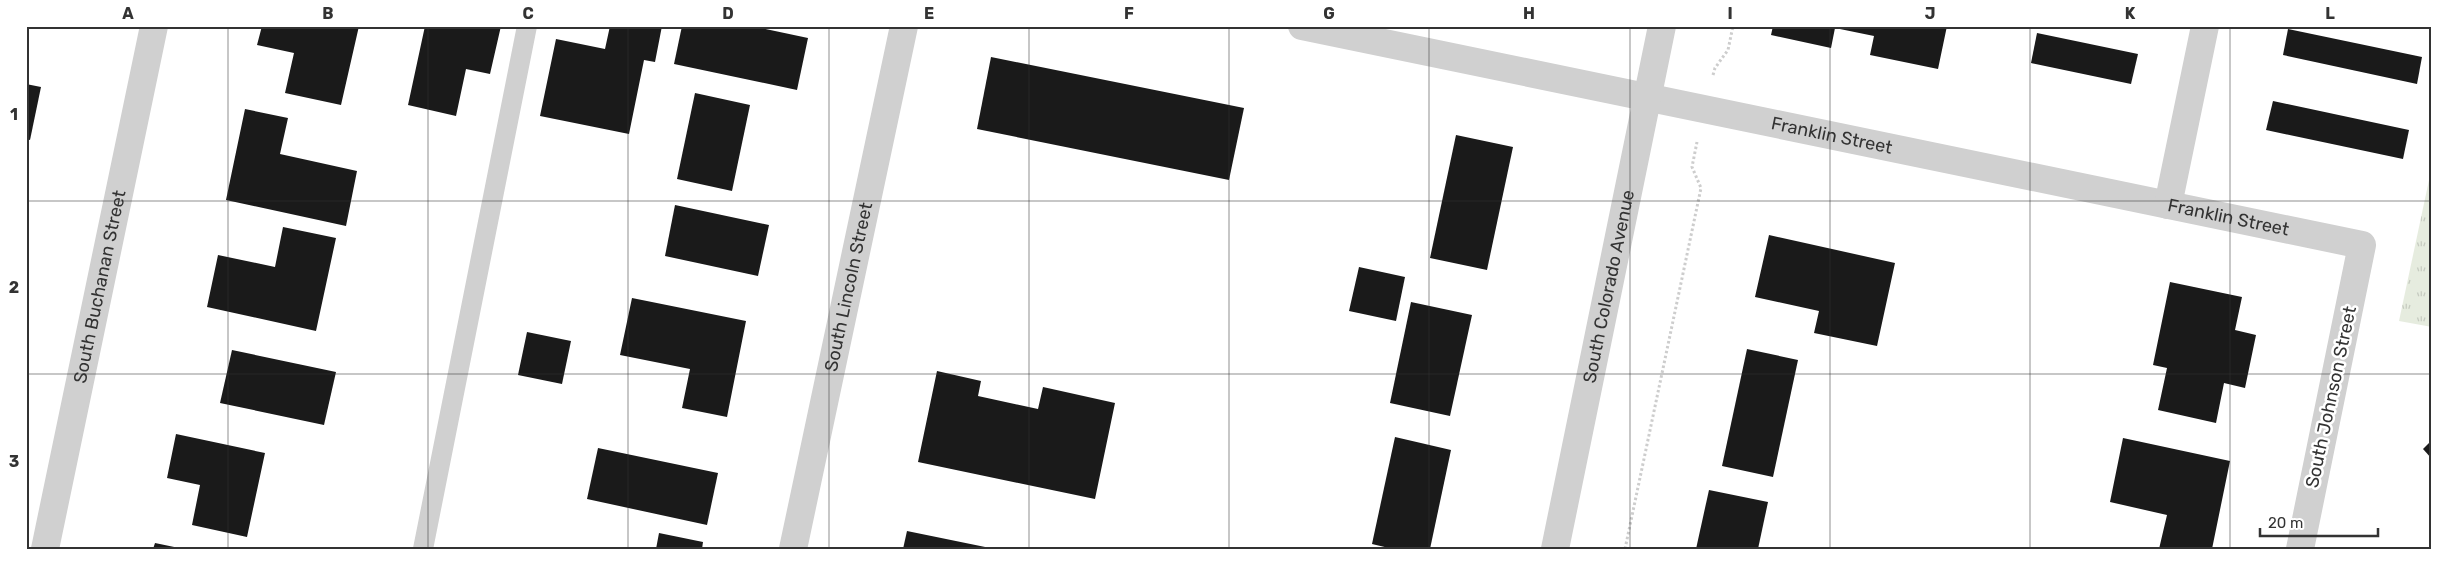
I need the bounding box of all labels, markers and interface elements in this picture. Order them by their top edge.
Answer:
text: A [122,4,134,23]
text: B [322,4,334,23]
text: C [522,4,534,23]
text: D [722,4,734,23]
text: E [924,4,934,23]
text: F [1124,4,1134,23]
text: G [1323,4,1335,23]
text: H [1523,4,1535,23]
text: I [1727,4,1733,23]
text: J [1925,4,1935,23]
text: K [2125,4,2136,23]
text: L [2325,4,2335,23]
text: 1 [10,105,18,124]
street label: Franklin Street [1769,112,1894,159]
street label: South Buchanan Street [69,188,131,385]
street label: South Colorado Avenue [1578,188,1639,385]
street label: Franklin Street [2166,194,2291,241]
street label: South Lincoln Street [820,200,877,373]
text: 2 [9,278,19,297]
street label: South Johnson Street [2301,304,2361,490]
text: 3 [9,452,19,471]
scale bar [2260,505,2378,537]
text: 20 m [2268,514,2303,532]

